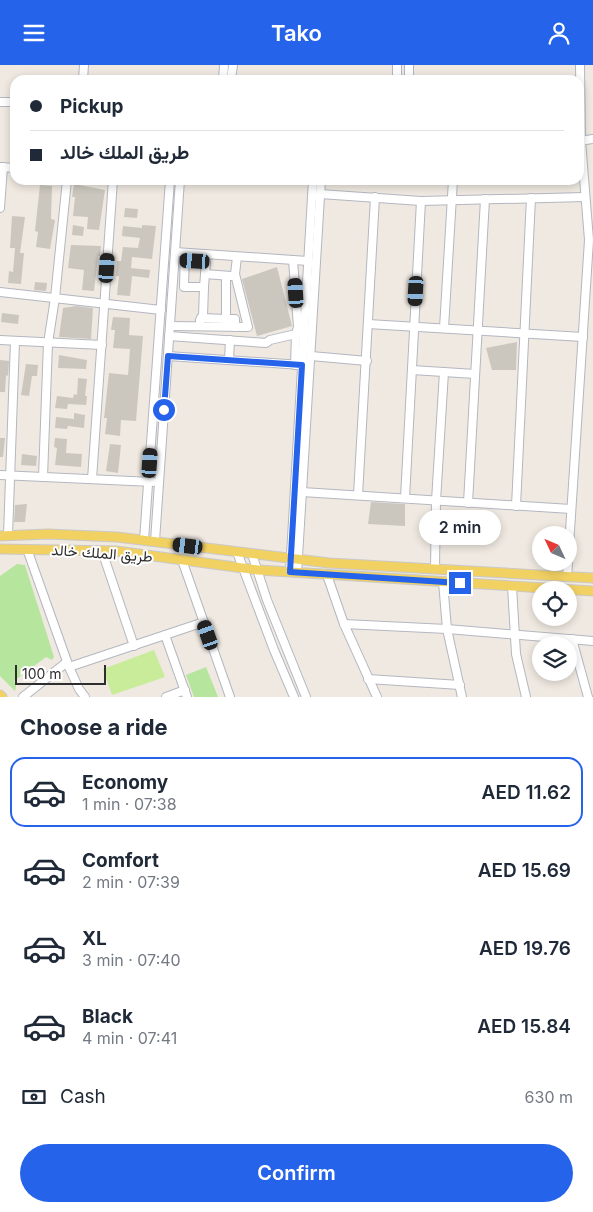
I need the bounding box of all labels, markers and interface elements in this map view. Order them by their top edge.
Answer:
icon: menu [20,19,48,47]
icon: person [545,19,573,47]
text: Tako [271,20,322,46]
text: Pickup [60,95,123,118]
text: طريق الملك خالد [60,141,189,164]
car [98,253,115,283]
car [179,253,210,269]
car [407,276,424,306]
car [287,278,304,308]
route start [153,399,175,421]
car [141,448,158,478]
callout: 2 min [419,511,501,545]
text: 2 min [439,517,481,537]
north arrow [532,526,578,571]
map controls [532,526,577,681]
car [172,537,203,555]
street label: طريق الملك خالد [51,540,153,567]
route end [449,572,471,594]
button: locate [532,581,577,626]
car [196,618,219,652]
button: layers [532,636,577,681]
scale bar [15,662,106,685]
text: 100 m [22,665,62,682]
text: Choose a ride [20,714,168,740]
icon: car [22,770,67,815]
text: Economy [82,771,168,794]
text: AED 11.62 [482,781,571,804]
text: 1 min · 07:38 [82,794,177,814]
icon: car [22,848,67,893]
text: Comfort [82,849,159,872]
text: AED 15.69 [478,859,571,882]
text: 2 min · 07:39 [82,872,180,892]
icon: car [22,926,67,971]
text: XL [82,927,107,950]
text: AED 19.76 [479,937,571,960]
text: 3 min · 07:40 [82,950,181,970]
icon: car [22,1004,67,1049]
text: Black [82,1005,133,1028]
text: AED 15.84 [477,1015,571,1038]
text: 4 min · 07:41 [82,1028,177,1048]
icon: cash [20,1083,48,1111]
text: Cash [60,1085,106,1108]
text: 630 m [525,1087,573,1107]
button: Confirm [20,1144,573,1202]

